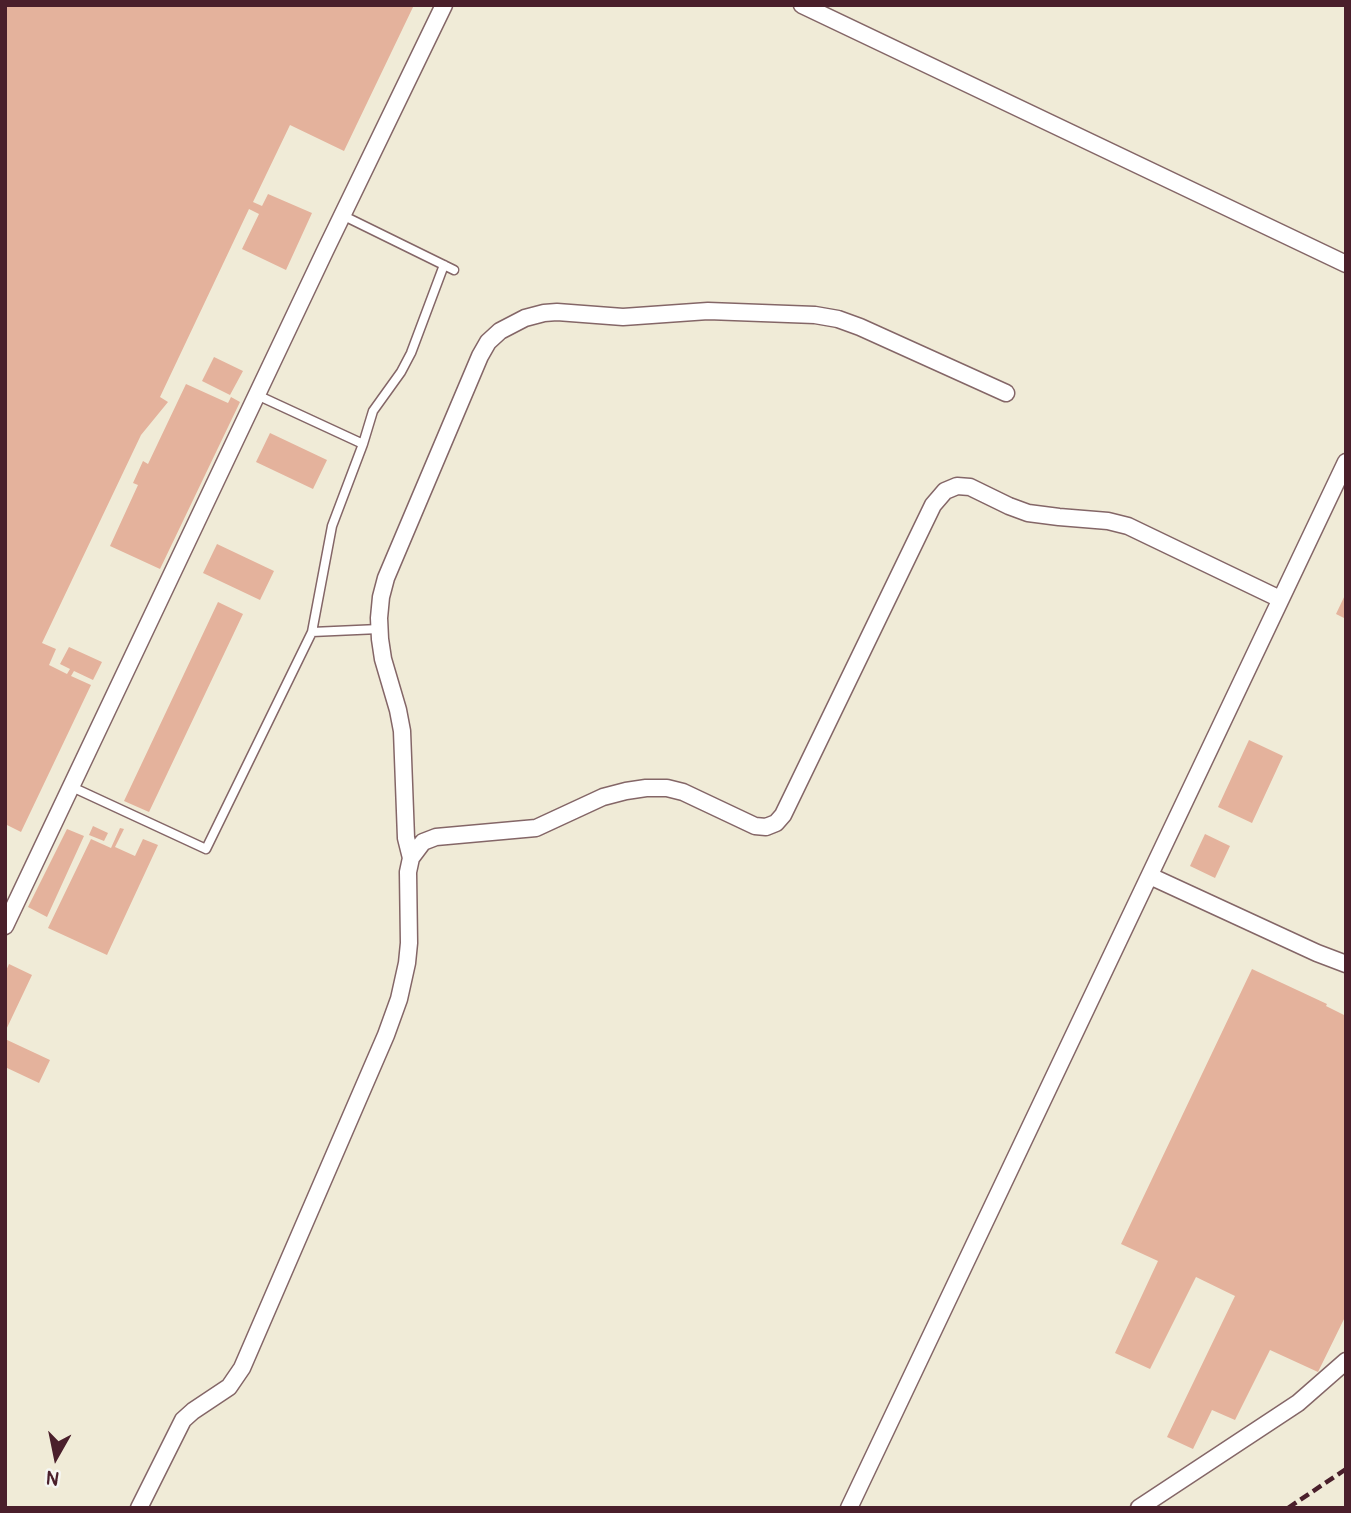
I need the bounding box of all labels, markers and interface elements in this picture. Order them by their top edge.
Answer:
north arrow [21,1422,91,1492]
text: N [44,1465,61,1491]

